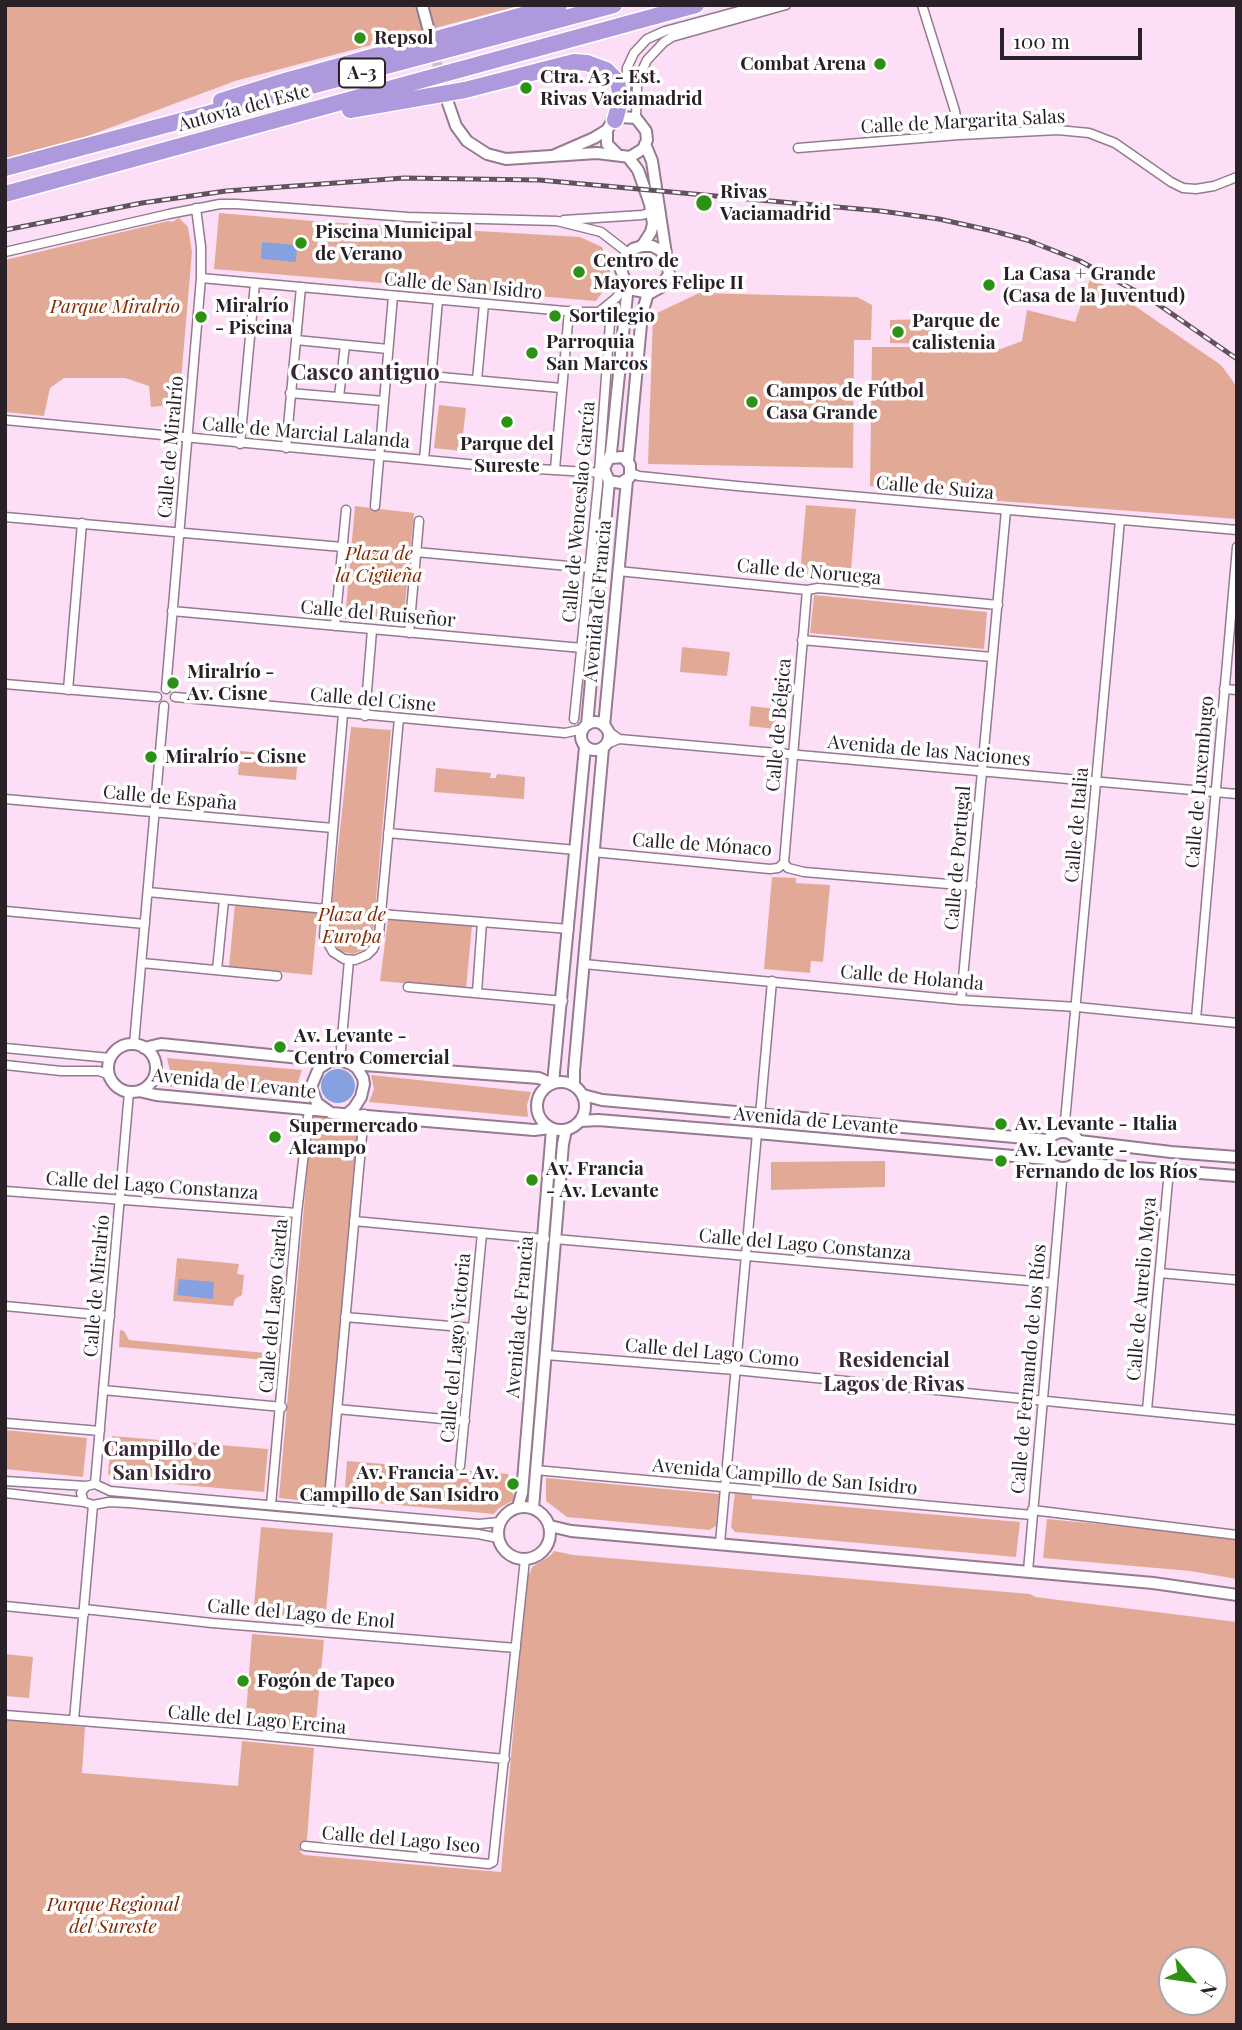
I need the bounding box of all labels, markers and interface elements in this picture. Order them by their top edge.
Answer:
scale bar [1004,14,1146,58]
text: 100 m [1013,26,1070,54]
place label: Repsol [374,27,433,49]
marker: Repsol [352,30,368,46]
place label: Combat Arena [740,53,866,75]
marker: Combat Arena [872,56,888,72]
road number: A-3 [339,58,385,88]
place label: Ctra. A3 - Est. Rivas Vaciamadrid [540,66,703,110]
street label: Autovía del Este [176,79,312,137]
marker: Ctra. A3 - Est. Rivas Vaciamadrid [518,80,534,96]
street label: Calle de Margarita Salas [860,105,1066,139]
place label: Rivas Vaciamadrid [720,181,831,225]
marker: Rivas Vaciamadrid [694,193,714,213]
place label: Piscina Municipal de Verano [315,221,472,265]
marker: Piscina Municipal de Verano [293,235,309,251]
place label: Centro de Mayores Felipe II [593,250,744,294]
place label: La Casa + Grande (Casa de la Juventud) [1003,263,1185,307]
marker: Centro de Mayores Felipe II [571,264,587,280]
street label: Calle de San Isidro [383,268,543,304]
marker: La Casa + Grande (Casa de la Juventud) [981,277,997,293]
place label: Miralrío - Piscina [215,295,292,339]
park label: Parque Miralrío [50,296,180,318]
place label: Sortilegio [569,305,655,327]
marker: Sortilegio [547,308,563,324]
marker: Miralrío - Piscina [193,309,209,325]
place label: Parque de calistenia [912,310,1000,354]
marker: Parque de calistenia [890,324,906,340]
place label: Parroquia San Marcos [546,331,648,375]
marker: Parroquia San Marcos [524,345,540,361]
district label: Casco antiguo [290,359,440,387]
street label: Calle de Miralrío [153,375,189,519]
place label: Campos de Fútbol Casa Grande [766,380,924,424]
marker: Campos de Fútbol Casa Grande [744,394,760,410]
street label: Calle de Wenceslao García [558,400,600,624]
street label: Calle de Marcial Lalanda [201,413,411,453]
marker: Parque del Sureste [499,414,515,430]
place label: Parque del Sureste [460,433,554,477]
street label: Calle de Suiza [875,471,995,505]
street label: Avenida de Francia [580,519,616,683]
park label: Plaza de la Cigüeña [336,543,422,587]
street label: Calle de Noruega [736,554,882,590]
street label: Calle del Ruiseñor [299,596,457,632]
street label: Calle de Bélgica [762,657,796,793]
place label: Miralrío - Av. Cisne [187,661,274,705]
marker: Miralrío - Av. Cisne [165,675,181,691]
street label: Calle del Cisne [309,683,437,717]
street label: Calle de Luxembugo [1181,695,1219,869]
street label: Avenida de las Naciones [827,731,1031,771]
place label: Miralrío - Cisne [165,746,306,768]
marker: Miralrío - Cisne [143,749,159,765]
street label: Calle de Italia [1061,766,1093,884]
street label: Calle de España [102,781,238,815]
street label: Calle de Portugal [940,785,976,931]
street label: Calle de Mónaco [631,829,773,861]
park label: Plaza de Europa [318,904,386,948]
street label: Calle de Holanda [839,960,985,996]
place label: Av. Levante - Centro Comercial [294,1025,450,1069]
marker: Av. Levante - Centro Comercial [272,1039,288,1055]
street label: Avenida de Levante [151,1064,317,1104]
street label: Avenida de Levante [733,1102,899,1140]
place label: Av. Levante - Italia [1015,1113,1177,1135]
place label: Supermercado Alcampo [289,1115,418,1159]
marker: Av. Levante - Italia [993,1116,1009,1132]
marker: Supermercado Alcampo [267,1129,283,1145]
place label: Av. Levante - Fernando de los Ríos [1015,1139,1197,1183]
marker: Av. Levante - Fernando de los Ríos [993,1153,1009,1169]
place label: Av. Francia - Av. Levante [546,1158,659,1202]
street label: Calle del Lago Constanza [45,1167,259,1205]
marker: Av. Francia - Av. Levante [524,1172,540,1188]
street label: Calle de Aurelio Moya [1123,1196,1161,1382]
street label: Calle de Miralrío [79,1214,115,1358]
street label: Calle del Lago Garda [255,1218,293,1394]
street label: Calle del Lago Constanza [698,1224,912,1266]
street label: Avenida de Francia [502,1235,538,1399]
street label: Calle de Fernando de los Ríos [1007,1243,1051,1495]
street label: Calle del Lago Victoria [436,1252,476,1444]
street label: Calle del Lago Como [624,1334,800,1372]
district label: Residencial Lagos de Rivas [823,1347,965,1397]
district label: Campillo de San Isidro [104,1436,220,1486]
street label: Avenida Campillo de San Isidro [652,1454,918,1500]
place label: Av. Francia - Av. Campillo de San Isidro [299,1462,499,1506]
marker: Av. Francia - Av. Campillo de San Isidro [505,1476,521,1492]
street label: Calle del Lago de Enol [206,1594,396,1634]
place label: Fogón de Tapeo [257,1670,395,1692]
marker: Fogón de Tapeo [235,1673,251,1689]
street label: Calle del Lago Ercina [167,1701,347,1739]
street label: Calle del Lago Iseo [321,1822,481,1858]
park label: Parque Regional del Sureste [47,1894,179,1938]
north arrow [1158,1946,1228,2016]
text: N [1195,1978,1224,2003]

